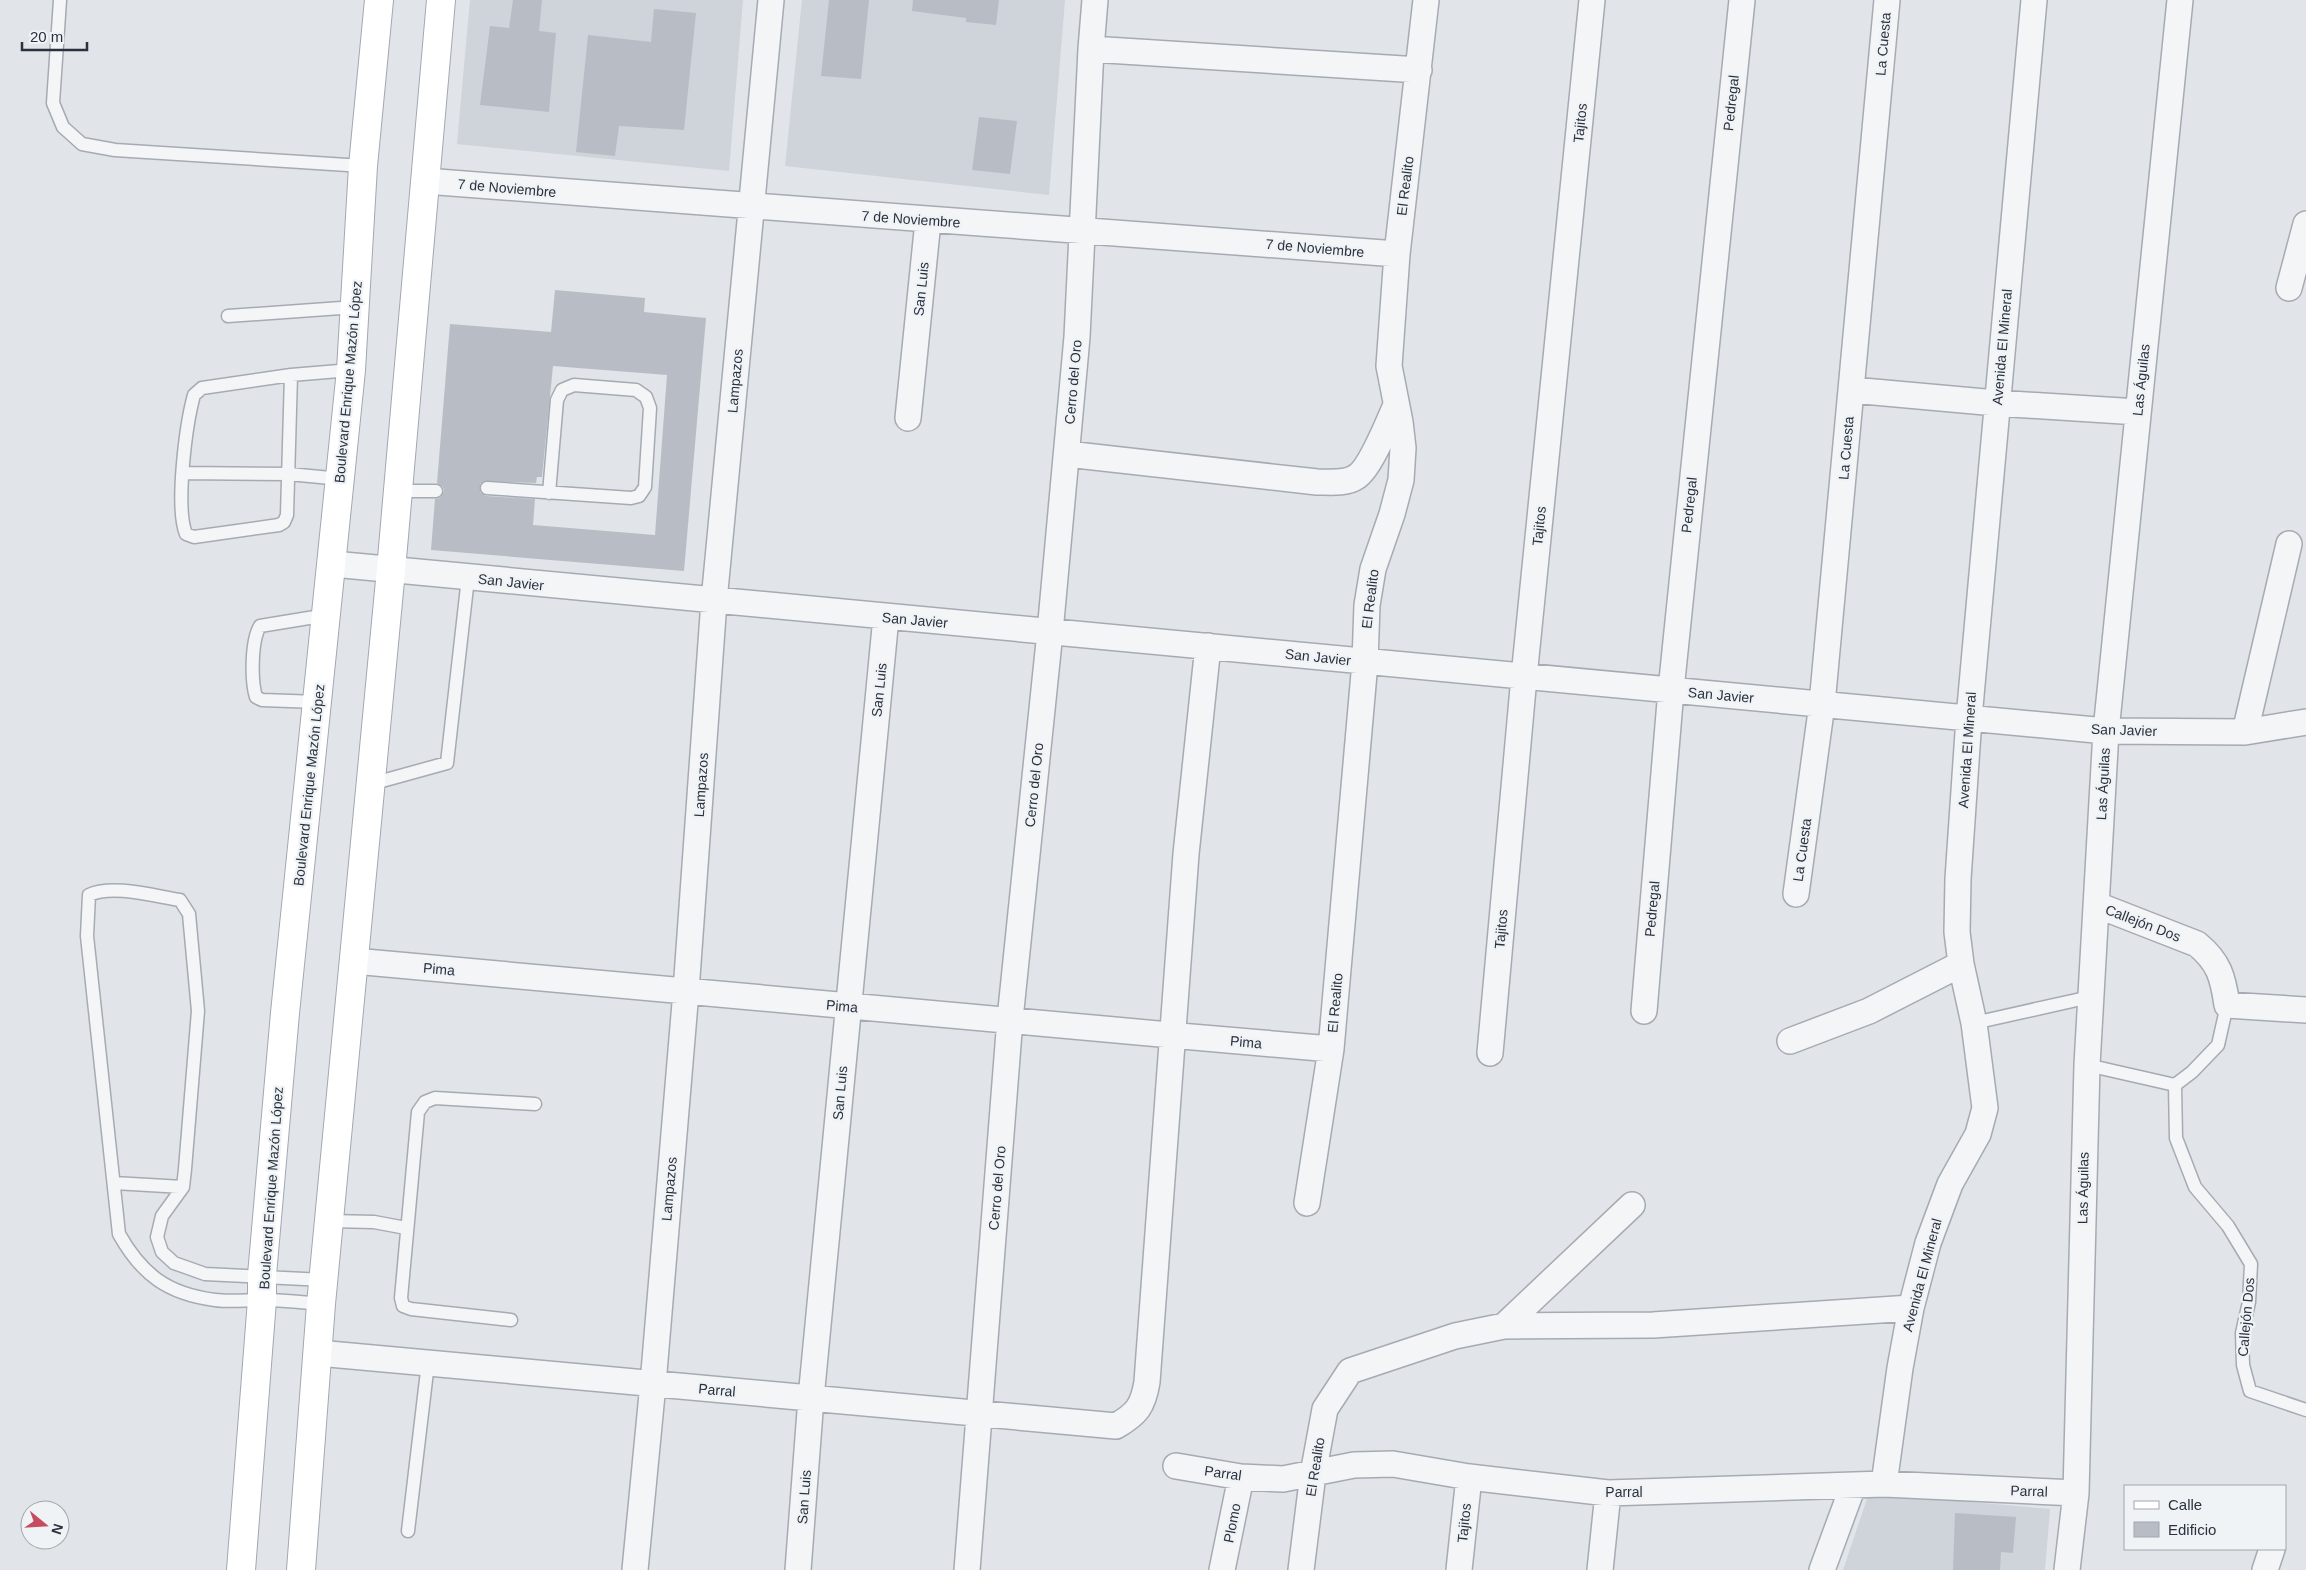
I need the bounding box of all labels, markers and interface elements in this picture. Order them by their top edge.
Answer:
street label: La Cuesta [1872,11,1894,76]
scale bar [22,20,88,52]
text: 20 m [30,28,63,45]
street label: Pedregal [1720,74,1742,132]
street label: Tajitos [1570,102,1590,144]
street label: El Realito [1393,155,1417,217]
street label: 7 de Noviembre [457,176,557,200]
street label: 7 de Noviembre [861,208,961,230]
street label: 7 de Noviembre [1265,236,1365,260]
street label: San Luis [910,261,932,317]
street label: Boulevard Enrique Mazón López [331,280,365,484]
street label: Avenida El Mineral [1989,288,2015,406]
street label: Cerro del Oro [1061,339,1085,425]
street label: Las Águilas [2129,343,2153,417]
street label: Lampazos [724,348,746,414]
street label: La Cuesta [1835,415,1857,480]
street label: Pedregal [1678,476,1700,534]
street label: Tajitos [1529,505,1549,547]
street label: El Realito [1358,568,1382,630]
street label: San Javier [477,571,545,593]
street label: San Javier [881,609,949,631]
street label: San Javier [1284,646,1352,668]
street label: San Luis [868,662,890,718]
street label: Boulevard Enrique Mazón López [290,683,328,887]
street label: San Javier [1687,684,1755,706]
street label: Avenida El Mineral [1955,691,1979,809]
street label: San Javier [2091,721,2158,739]
street label: Cerro del Oro [1022,742,1046,828]
street label: Las Águilas [2093,747,2113,821]
street label: Lampazos [691,752,711,818]
street label: La Cuesta [1790,817,1814,883]
street label: Pedregal [1642,880,1662,938]
street label: Callejón Dos [2103,901,2183,945]
street label: Tajitos [1491,909,1511,949]
street label: Pima [422,960,456,978]
street label: El Realito [1324,972,1346,1034]
street label: Pima [825,997,859,1015]
street label: Pima [1229,1033,1263,1051]
street label: San Luis [830,1065,850,1121]
street label: Boulevard Enrique Mazón López [256,1086,286,1290]
street label: Cerro del Oro [985,1145,1009,1231]
street label: Las Águilas [2074,1152,2092,1224]
street label: Lampazos [658,1156,680,1222]
street label: Avenida El Mineral [1899,1217,1945,1333]
street label: Callejón Dos [2235,1277,2257,1357]
street label: Parral [698,1380,736,1400]
street label: El Realito [1302,1436,1328,1498]
street label: Parral [1203,1462,1243,1484]
street label: San Luis [794,1469,814,1525]
street label: Parral [2010,1482,2048,1500]
street label: Parral [1605,1484,1643,1500]
legend [2124,1485,2286,1550]
text: Calle [2168,1496,2202,1513]
north arrow [20,1500,70,1550]
street label: Plomo [1220,1502,1244,1544]
street label: Tajitos [1454,1502,1474,1544]
text: Edificio [2168,1521,2216,1538]
text: N [48,1522,67,1536]

